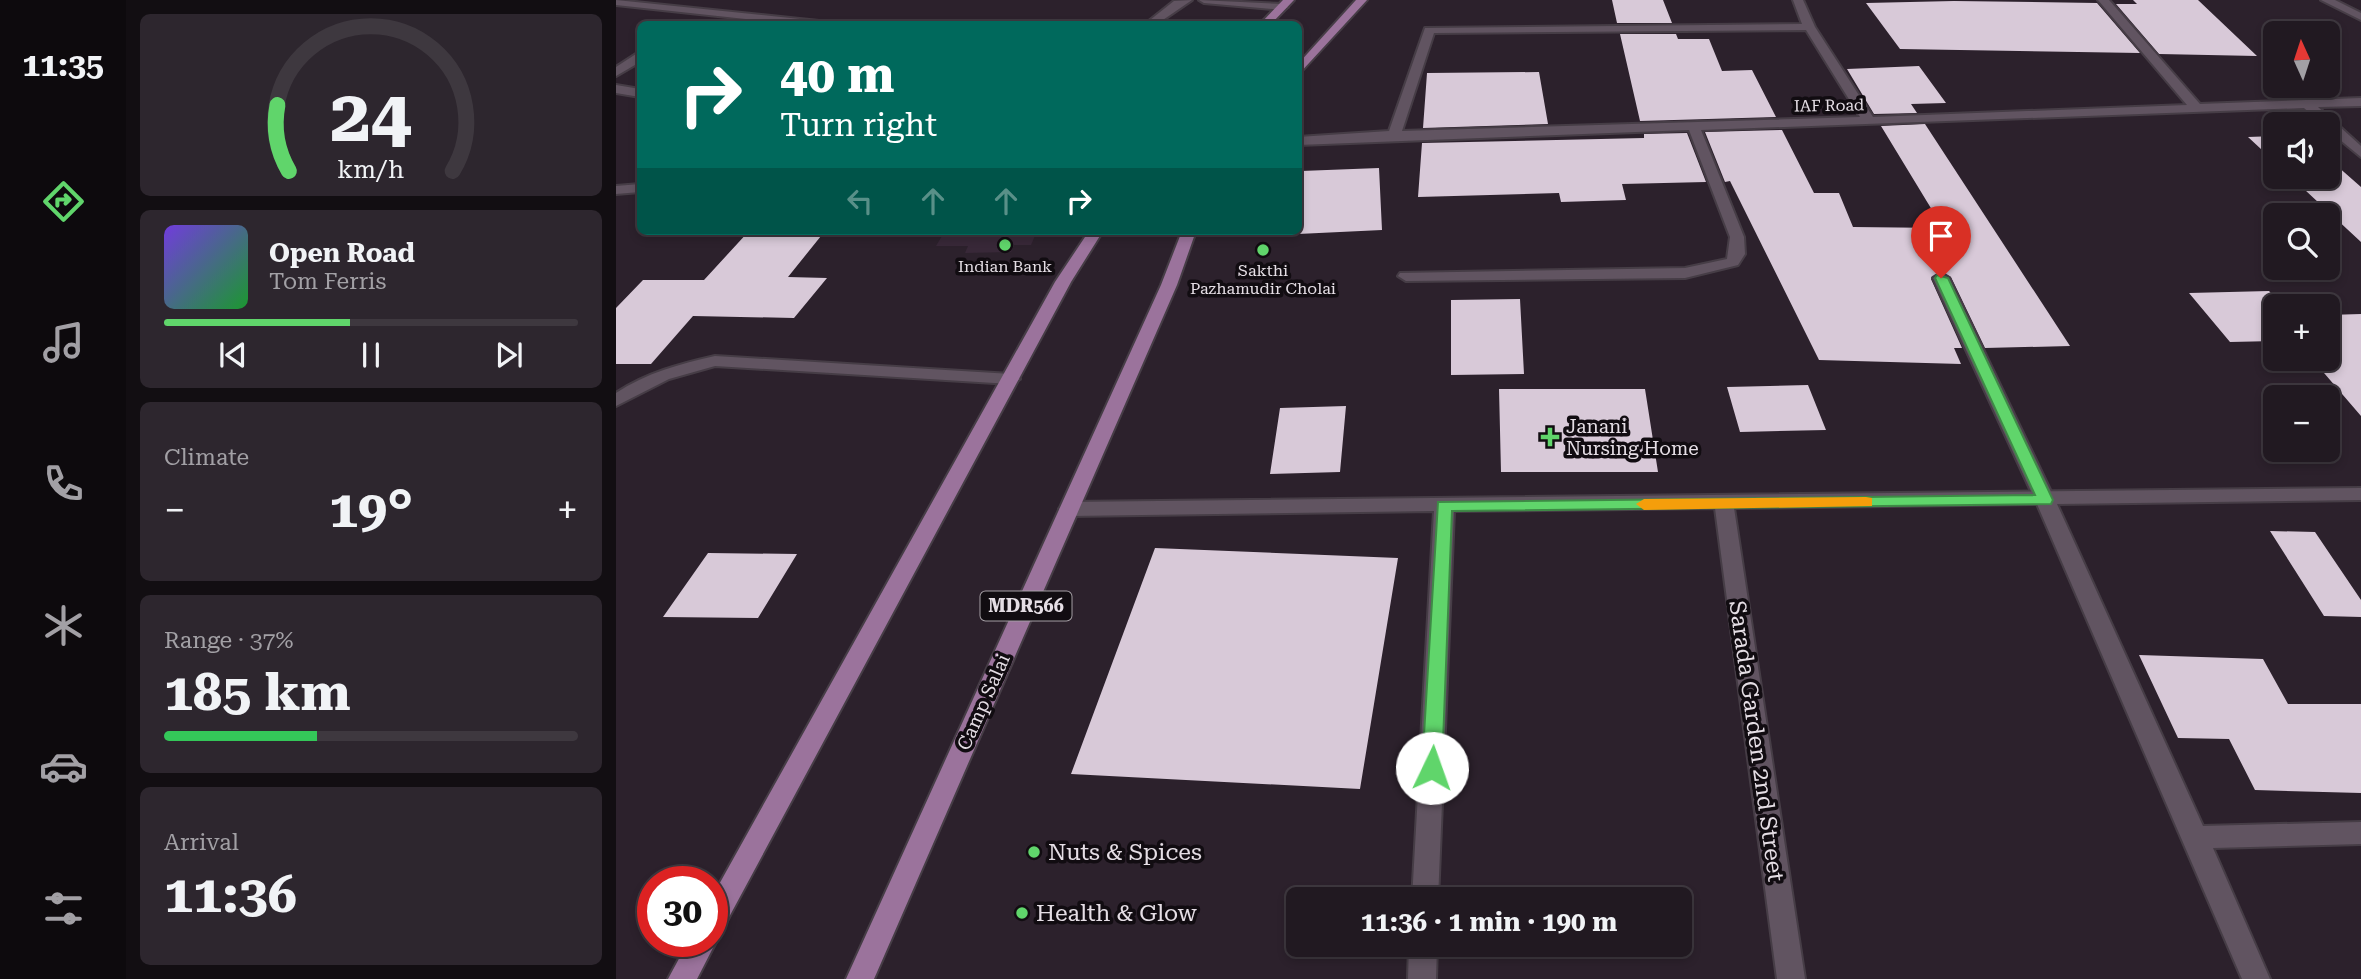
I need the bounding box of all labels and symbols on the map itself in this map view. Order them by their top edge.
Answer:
north arrow [2263,21,2340,98]
street label: IAF Road [1794,95,1864,116]
pin [1911,206,1971,278]
marker: Indian Bank [997,237,1013,253]
marker: Sakthi Pazhamudir Cholai [1255,242,1271,258]
place label: Indian Bank [958,257,1052,276]
place label: Sakthi Pazhamudir Cholai [1190,261,1336,298]
place label: Janani Nursing Home [1566,415,1699,460]
marker: Janani Nursing Home [1540,427,1560,447]
road number: MDR566 [980,592,1072,620]
street label: Sarada Garden 2nd Street [1723,599,1790,884]
street label: Camp Salai [952,650,1015,754]
position arrow [1395,731,1469,805]
place label: Nuts & Spices [1048,839,1202,866]
marker: Nuts & Spices [1026,844,1042,860]
speed limit sign: 30 [637,866,728,957]
place label: Health & Glow [1036,900,1197,927]
marker: Health & Glow [1014,905,1030,921]

